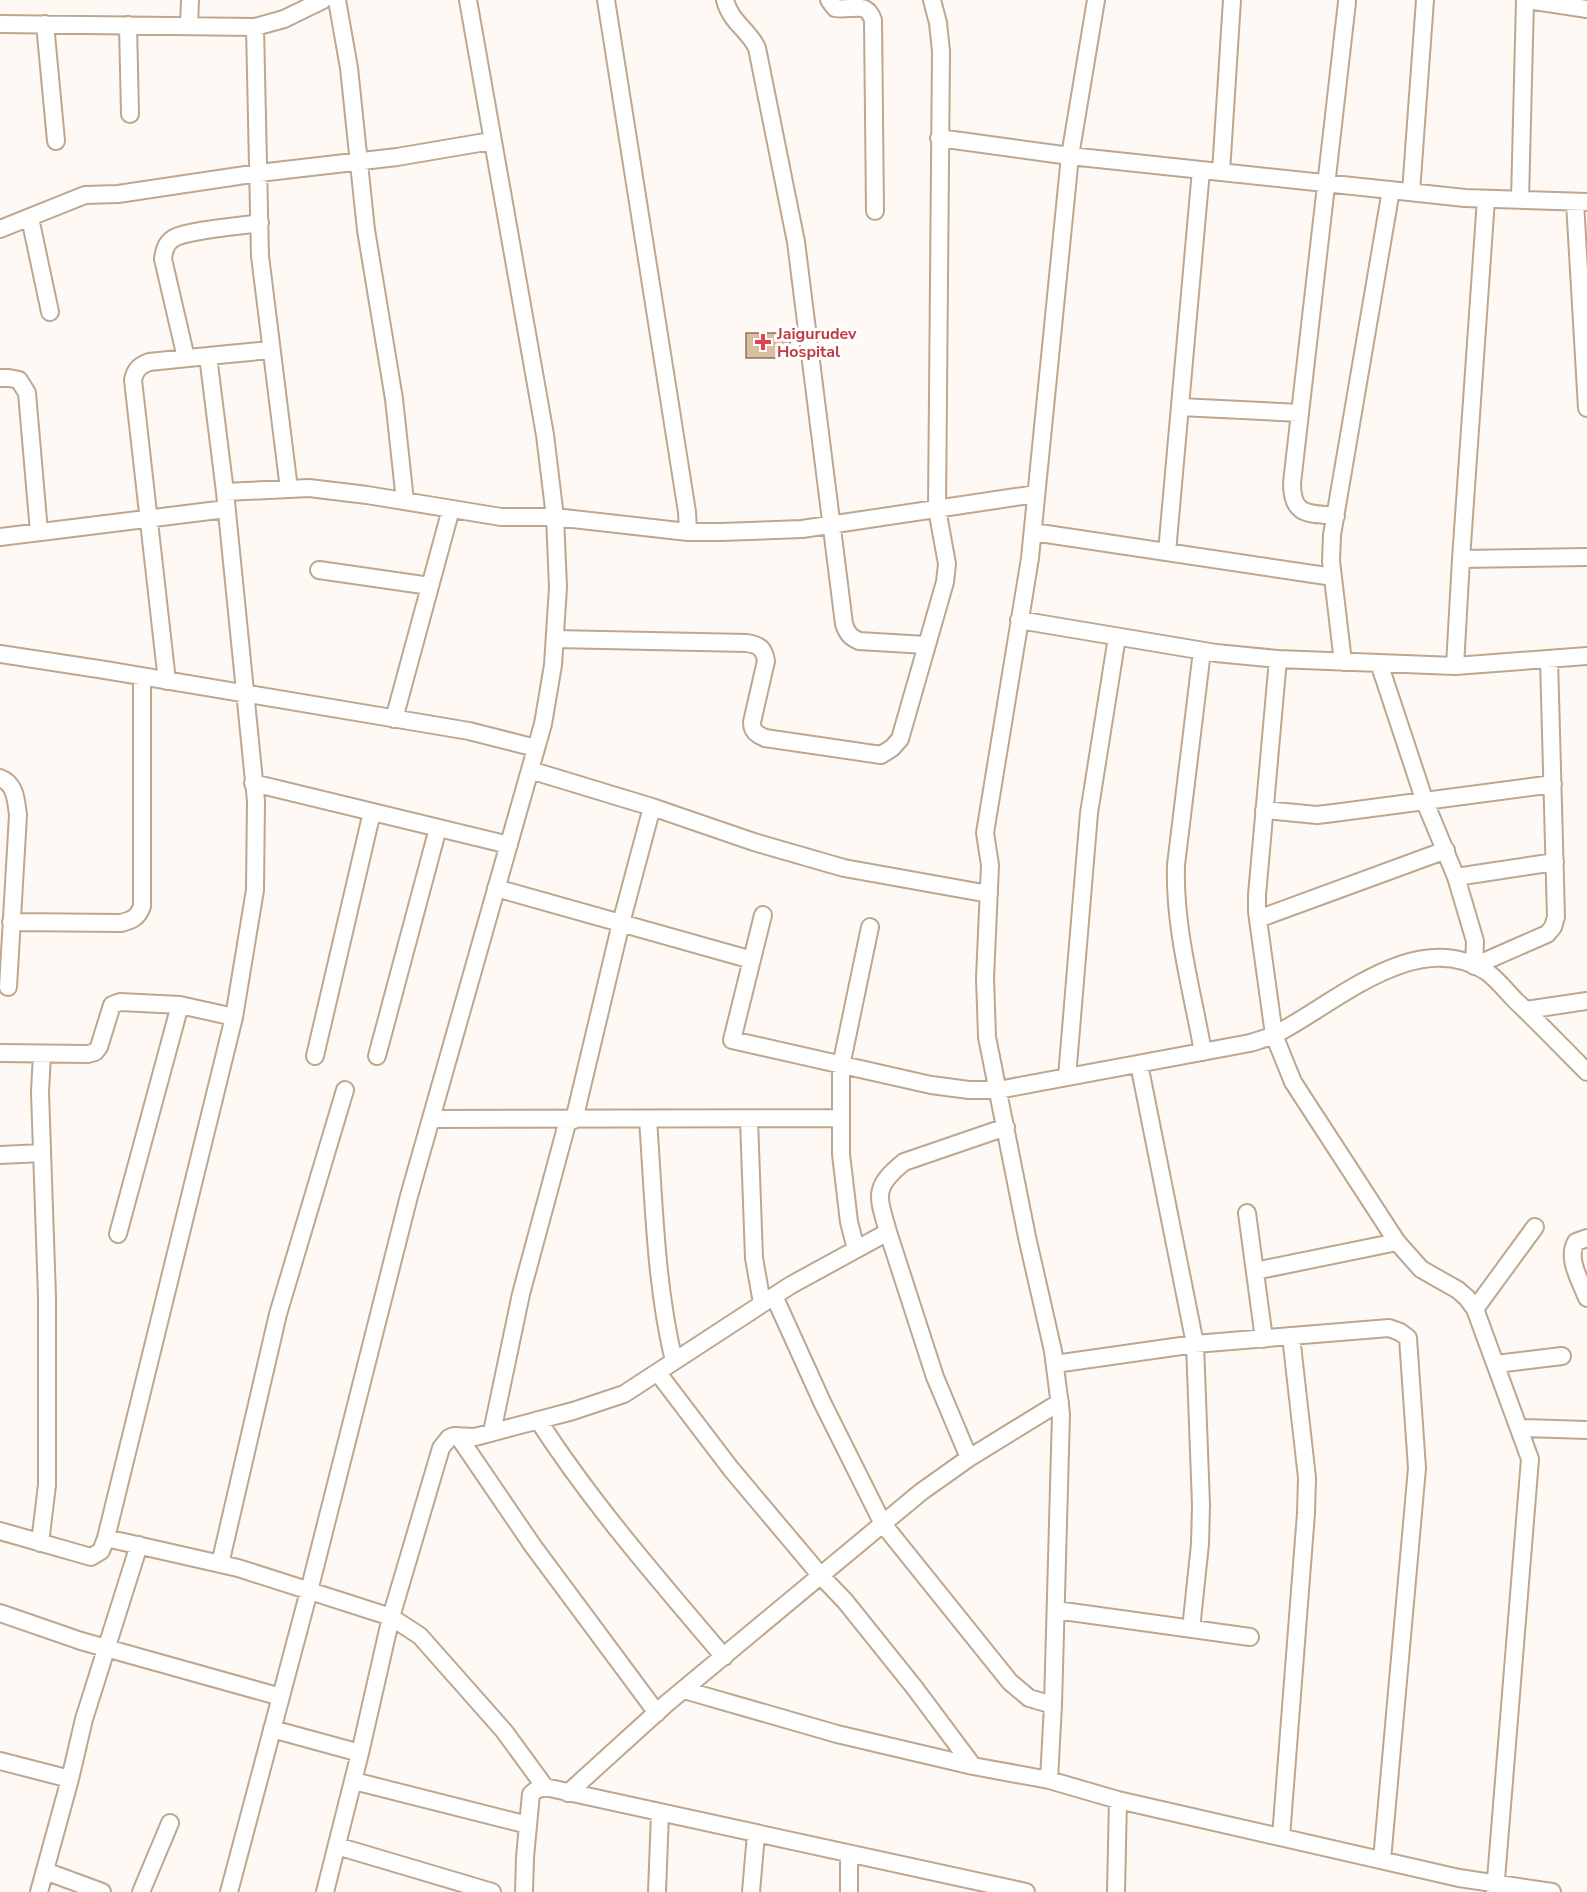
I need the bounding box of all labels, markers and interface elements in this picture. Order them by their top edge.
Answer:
place label: Jaigurudev Hospital [776,323,857,363]
marker: Jaigurudev Hospital [754,333,772,351]

